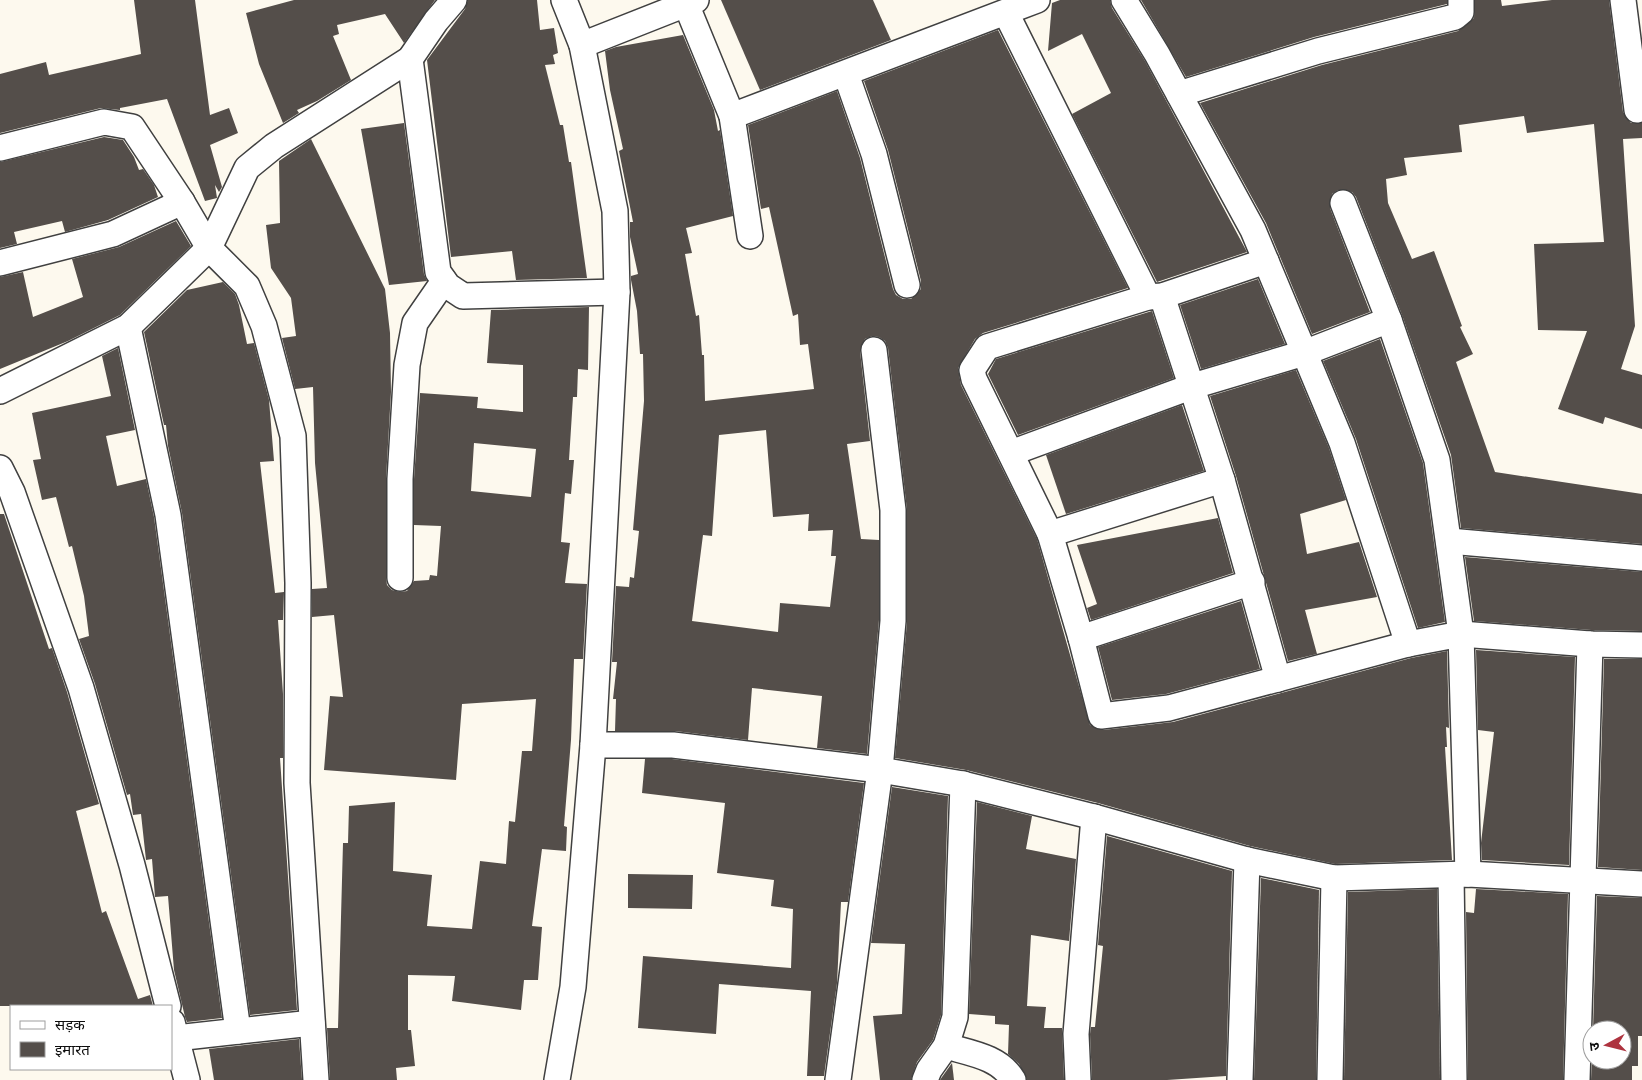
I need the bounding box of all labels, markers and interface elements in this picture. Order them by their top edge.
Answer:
legend [10,1005,172,1070]
text: सड़क [55,1016,85,1034]
north arrow [1582,1020,1632,1070]
text: इमारत [55,1041,90,1059]
text: उ [1586,1041,1604,1052]

